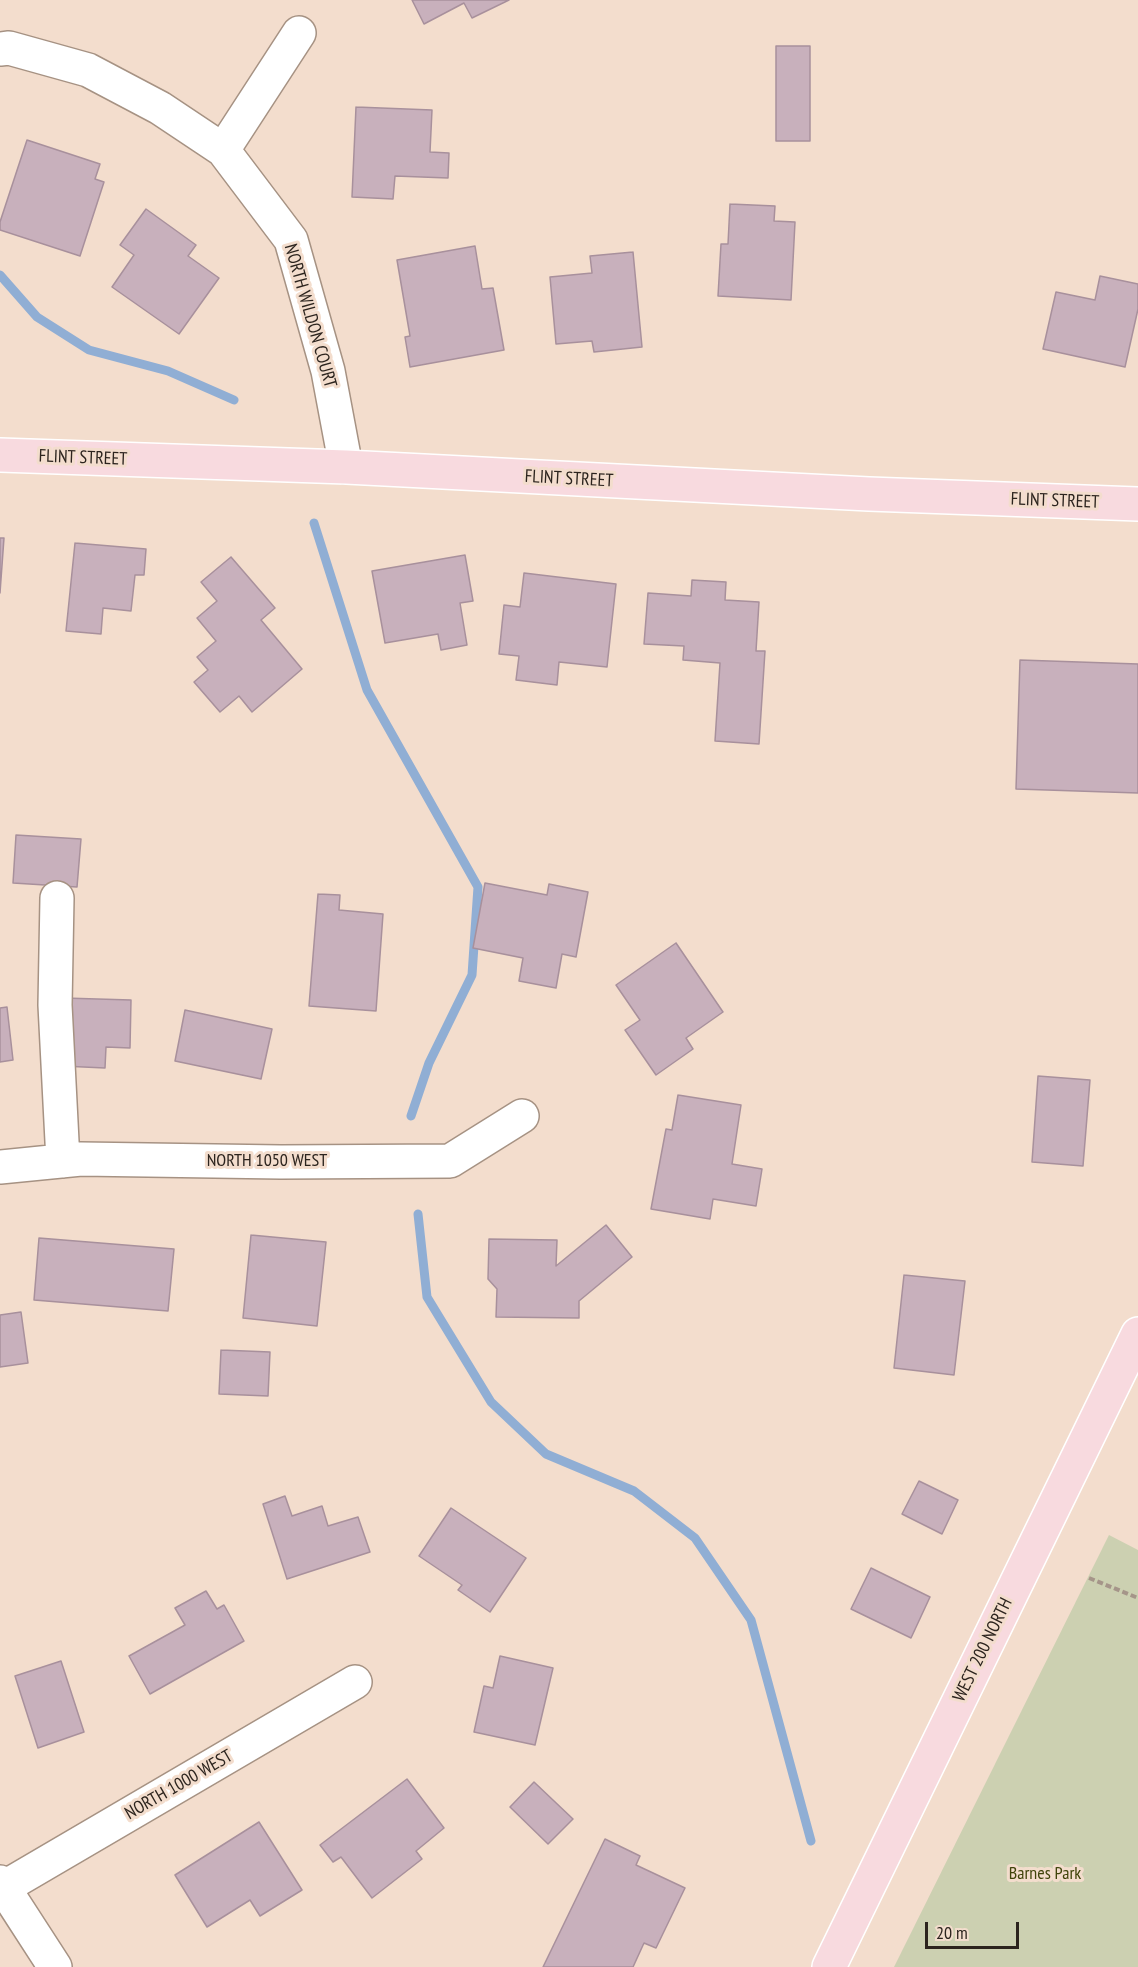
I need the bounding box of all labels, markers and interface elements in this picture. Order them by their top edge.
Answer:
street label: NORTH WILDON COURT [279,242,341,390]
street label: FLINT STREET [38,446,128,470]
street label: FLINT STREET [524,466,614,492]
street label: FLINT STREET [1010,489,1100,513]
street label: NORTH 1050 WEST [207,1150,327,1172]
street label: WEST 200 NORTH [949,1595,1017,1705]
street label: NORTH 1000 WEST [121,1745,237,1825]
park label: Barnes Park [1009,1863,1081,1885]
scale bar [928,1910,1022,1948]
text: 20 m [936,1921,968,1944]

